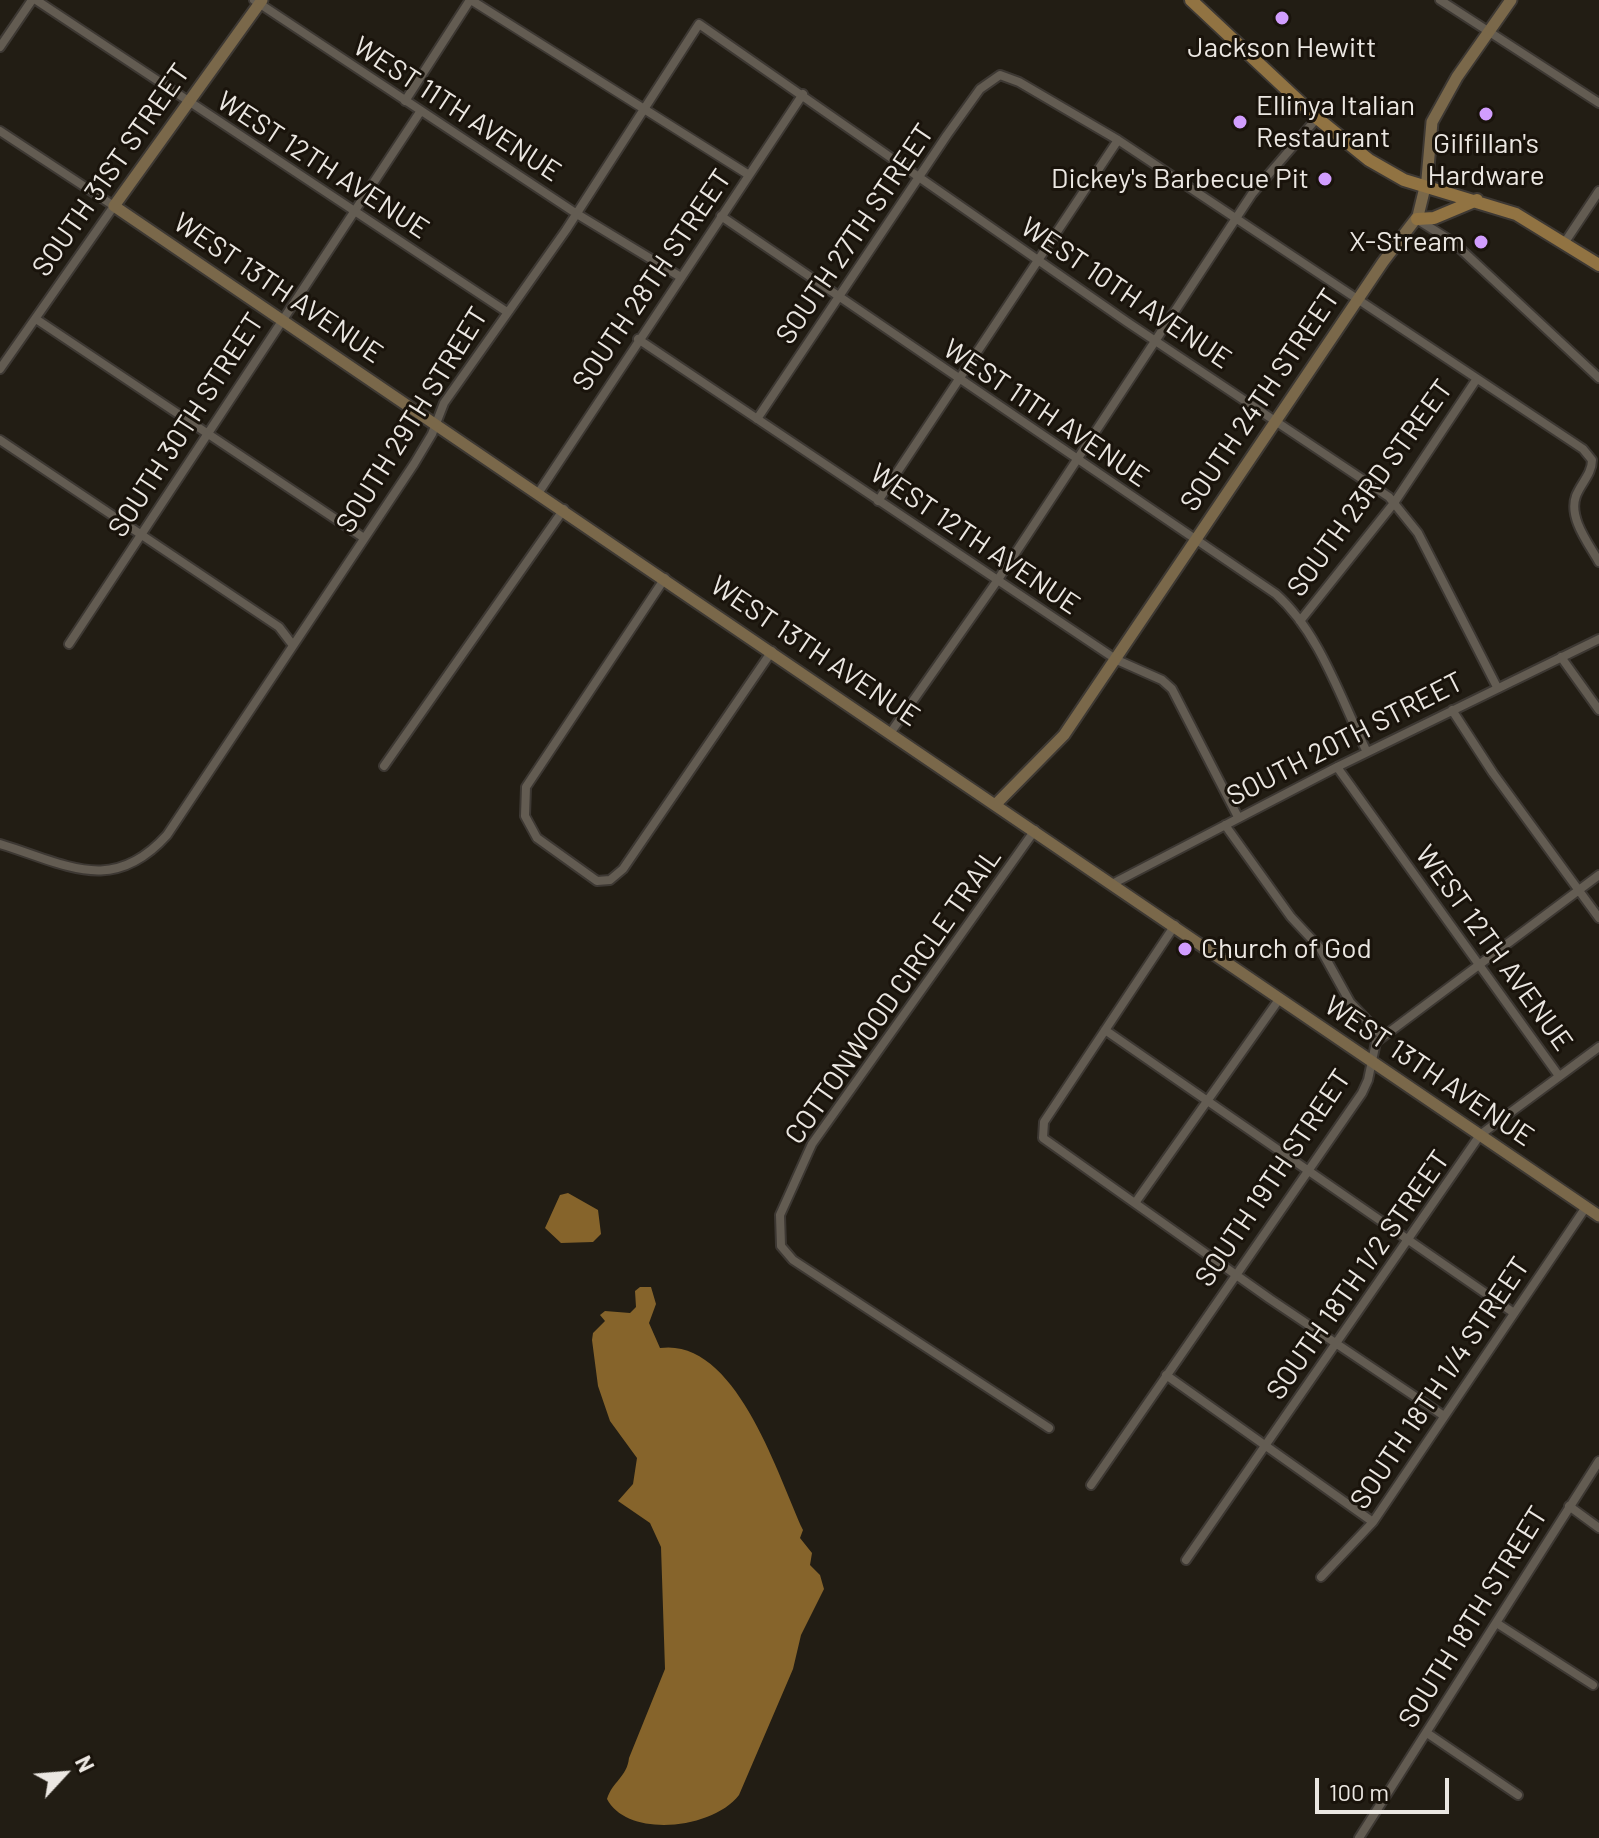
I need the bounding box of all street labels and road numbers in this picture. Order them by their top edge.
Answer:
street label: WEST 11TH AVENUE [347,29,567,189]
street label: SOUTH 31ST STREET [25,57,197,283]
street label: WEST 12TH AVENUE [211,84,435,246]
street label: SOUTH 27TH STREET [769,117,941,351]
street label: SOUTH 28TH STREET [565,163,739,397]
street label: WEST 13TH AVENUE [167,206,389,370]
street label: WEST 10TH AVENUE [1014,210,1238,376]
street label: SOUTH 24TH STREET [1173,283,1347,517]
street label: SOUTH 29TH STREET [329,301,495,539]
street label: SOUTH 30TH STREET [101,307,271,543]
street label: WEST 11TH AVENUE [937,332,1155,494]
street label: SOUTH 23RD STREET [1280,373,1460,603]
street label: WEST 12TH AVENUE [864,456,1086,622]
street label: WEST 13TH AVENUE [704,569,926,733]
street label: SOUTH 20TH STREET [1221,665,1469,813]
street label: WEST 12TH AVENUE [1408,839,1580,1057]
street label: COTTONWOOD CIRCLE TRAIL [778,841,1008,1151]
street label: WEST 13TH AVENUE [1318,989,1540,1153]
street label: SOUTH 19TH STREET [1188,1063,1358,1293]
street label: SOUTH 18TH 1/2 STREET [1259,1144,1457,1406]
street label: SOUTH 18TH 1/4 STREET [1343,1251,1537,1515]
street label: SOUTH 18TH STREET [1391,1500,1555,1734]

